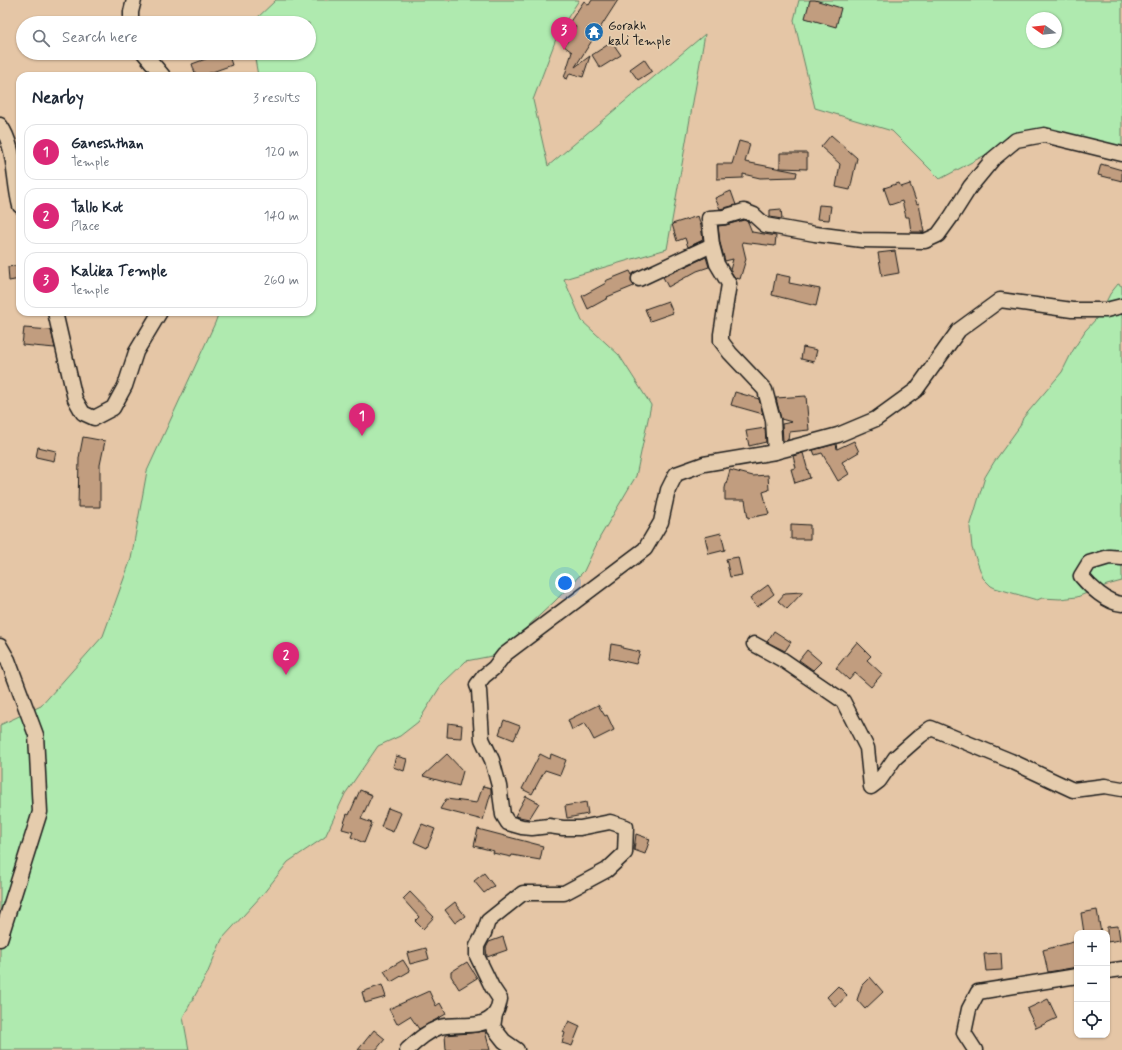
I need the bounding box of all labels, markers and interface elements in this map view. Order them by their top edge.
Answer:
north arrow [1026,12,1062,48]
search box [16,16,316,60]
pin: 3 [551,17,577,50]
place label: Gorakh kali Temple [608,18,671,50]
temple icon: Gorakh kali Temple [583,21,605,43]
icon: search [30,27,52,49]
text: Search here [62,28,138,48]
text: Nearby [32,87,84,109]
text: 3 results [253,90,300,107]
text: Ganeshthan [71,134,144,154]
text: 1 [43,144,49,161]
text: 120 m [265,144,299,161]
text: Temple [71,154,109,171]
text: Tallo Kot [71,198,123,218]
text: 2 [43,208,49,225]
text: 140 m [264,208,299,225]
text: Place [71,218,100,235]
text: Kalika Temple [71,262,167,282]
text: 3 [43,272,49,289]
text: 260 m [264,272,299,289]
text: Temple [71,282,109,299]
pin: 1 [349,403,375,436]
your location [555,573,575,593]
pin: 2 [273,642,299,675]
map controls [1074,930,1110,1038]
button: + [1074,930,1110,966]
button: − [1074,966,1110,1002]
button: locate [1074,1002,1110,1038]

